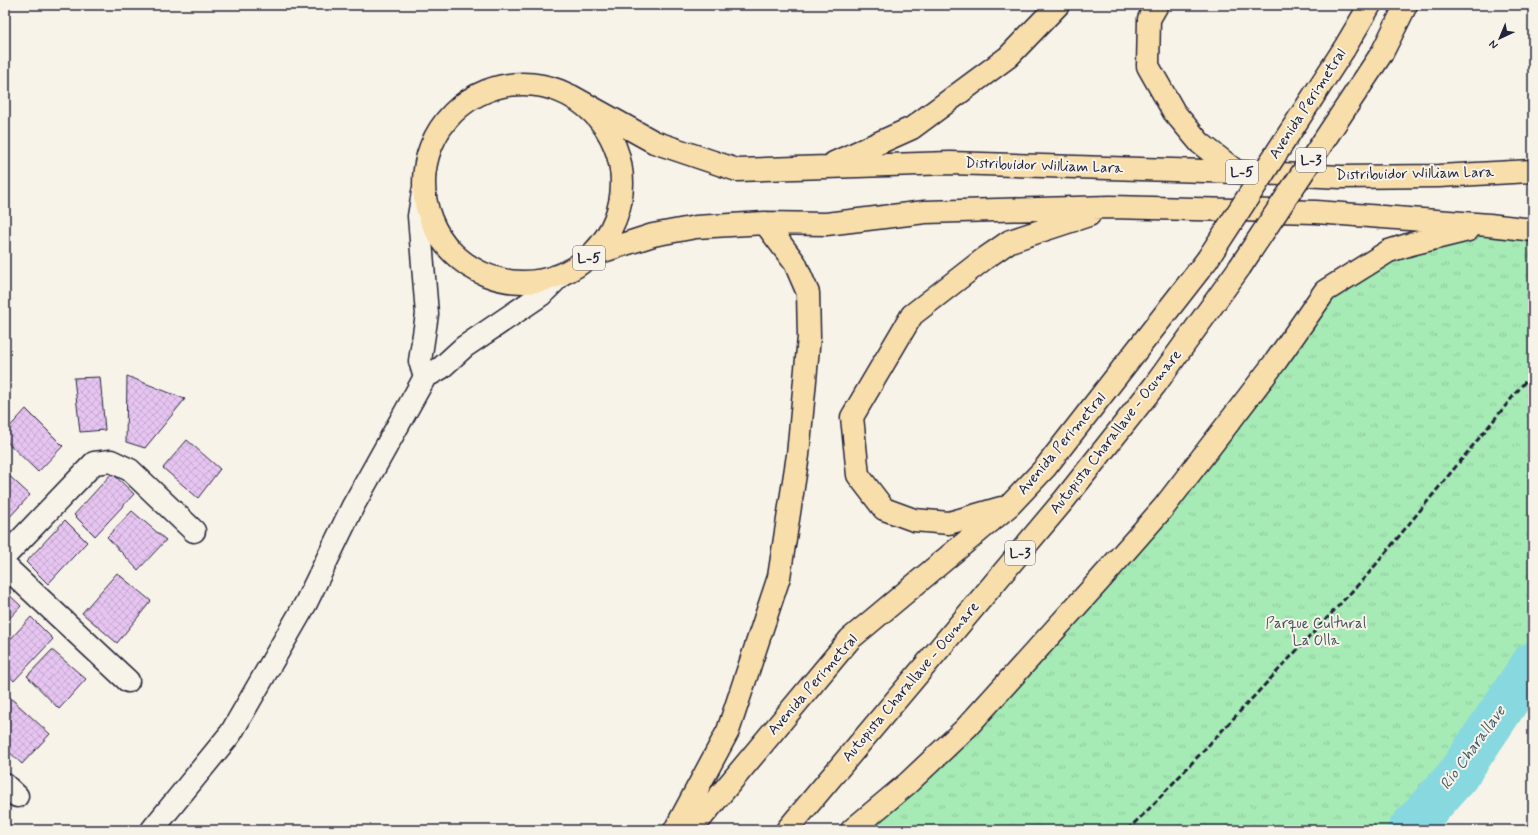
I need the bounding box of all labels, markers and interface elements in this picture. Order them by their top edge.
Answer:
north arrow [1480,18,1520,58]
text: N [1486,37,1501,52]
street label: Avenida Perimetral [1265,45,1351,163]
road number: L-3 [1296,148,1326,172]
street label: Distribuidor William Lara [965,153,1124,179]
road number: L-5 [1226,160,1258,184]
street label: Distribuidor William Lara [1336,163,1495,185]
road number: L-5 [573,246,605,270]
street label: Autopista Charallave - Ocumare [1046,346,1186,518]
street label: Avenida Perimetral [1013,389,1111,499]
road number: L-3 [1005,541,1035,565]
street label: Autopista Charallave - Ocumare [838,598,984,766]
park label: Parque Cultural La Olla [1266,614,1367,651]
street label: Avenida Perimetral [764,630,862,740]
water label: Río Charallave [1435,701,1511,794]

